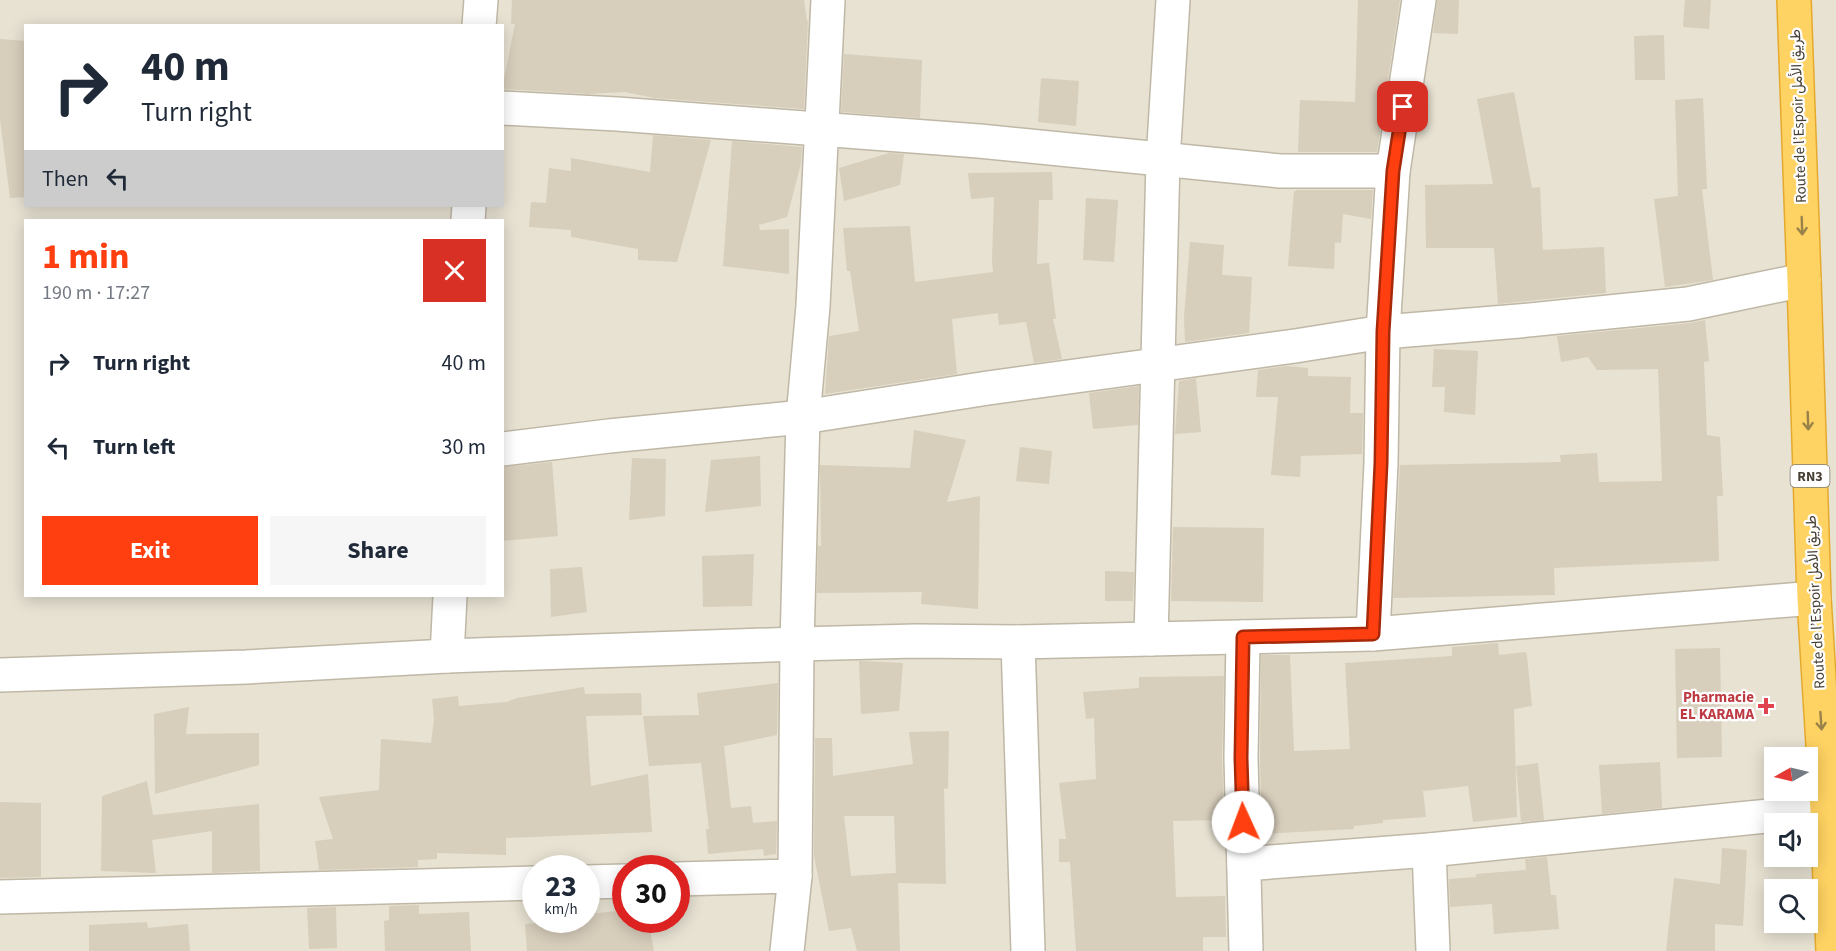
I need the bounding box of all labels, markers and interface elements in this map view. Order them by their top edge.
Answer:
street label: Route de l’Espoir طريق الأمل [1785,29,1812,203]
text: 40 m [141,37,230,97]
icon: right [42,48,120,126]
pin [1377,81,1428,132]
icon: arrive [1386,90,1419,123]
text: Turn right [141,93,252,132]
icon: left [101,162,134,195]
text: Then [42,163,89,195]
one-way arrow [1797,216,1808,236]
text: 1 min [42,231,130,282]
button: close [423,239,486,302]
text: 190 m · 17:27 [42,279,150,307]
icon: right [42,347,75,380]
text: Turn right [93,347,190,379]
text: 40 m [441,347,486,379]
one-way arrow [1803,411,1814,431]
icon: left [42,431,75,464]
text: Turn left [93,431,175,463]
text: 30 m [441,431,486,463]
road number: RN3 [1790,465,1830,487]
street label: Route de l’Espoir طريق الأمل [1800,514,1831,689]
button: Exit [42,516,258,585]
button: Share [270,516,486,585]
place label: Pharmacie EL KARAMA [1680,687,1754,725]
marker: Pharmacie EL KARAMA [1759,699,1773,713]
one-way arrow [1816,710,1827,730]
north arrow [1764,747,1818,801]
map controls [1764,747,1818,933]
position arrow [1211,790,1275,854]
button: sound [1764,813,1818,867]
speed limit sign: 30 [612,855,690,933]
text: 23 [545,865,577,908]
button: search [1764,879,1818,933]
text: km/h [544,899,578,920]

